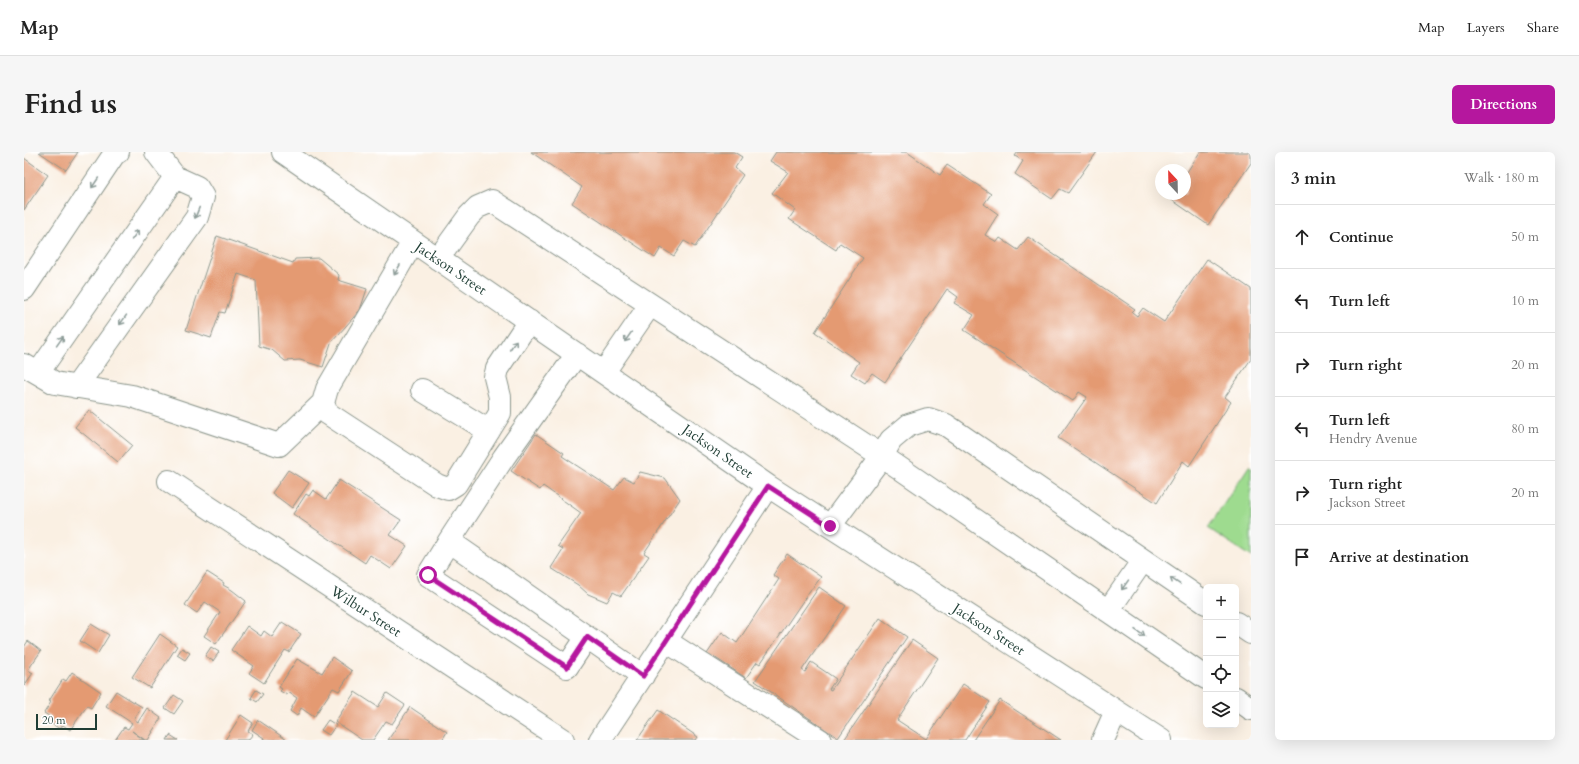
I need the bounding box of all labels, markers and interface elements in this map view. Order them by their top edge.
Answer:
text: Map [20,15,59,41]
text: Map [1418,18,1445,37]
text: Layers [1467,18,1505,37]
text: Share [1527,18,1559,37]
text: Find us [24,85,117,123]
button: Directions [1452,85,1555,124]
north arrow [1155,164,1191,200]
text: 3 min [1291,167,1336,190]
text: Walk · 180 m [1464,169,1539,187]
one-way arrow [91,178,99,189]
one-way arrow [193,207,201,219]
icon: ahead [1291,226,1313,248]
text: Continue [1329,227,1394,247]
text: 50 m [1511,228,1539,246]
one-way arrow [131,229,139,240]
street label: Jackson Street [410,236,491,300]
one-way arrow [392,264,400,276]
icon: left [1291,290,1313,312]
text: Turn left [1329,291,1390,311]
text: 10 m [1511,292,1539,310]
one-way arrow [119,314,127,325]
one-way arrow [624,331,632,342]
one-way arrow [56,336,64,347]
one-way arrow [509,340,517,351]
icon: right [1291,354,1313,376]
text: Turn right [1329,355,1402,375]
text: 20 m [1511,356,1539,374]
text: Turn left [1329,410,1390,430]
icon: left [1291,418,1313,440]
street label: Jackson Street [677,419,757,483]
text: 80 m [1511,420,1539,438]
text: Hendry Avenue [1329,430,1417,448]
text: Turn right [1329,474,1402,494]
icon: right [1291,482,1313,504]
text: 20 m [1511,484,1539,502]
text: Jackson Street [1329,494,1405,512]
route end [821,517,839,535]
icon: arrive [1291,546,1313,568]
text: Arrive at destination [1329,547,1469,567]
route start [419,566,437,584]
one-way arrow [1169,577,1180,585]
one-way arrow [1121,580,1129,591]
street label: Wilbur Street [326,581,405,642]
map controls [1203,584,1239,728]
button: + [1203,584,1239,620]
street label: Jackson Street [947,598,1029,660]
button: − [1203,620,1239,656]
one-way arrow [1134,629,1145,637]
button: locate [1203,656,1239,692]
button: layers [1203,692,1239,728]
scale bar [36,712,97,731]
text: 20 m [42,713,66,728]

